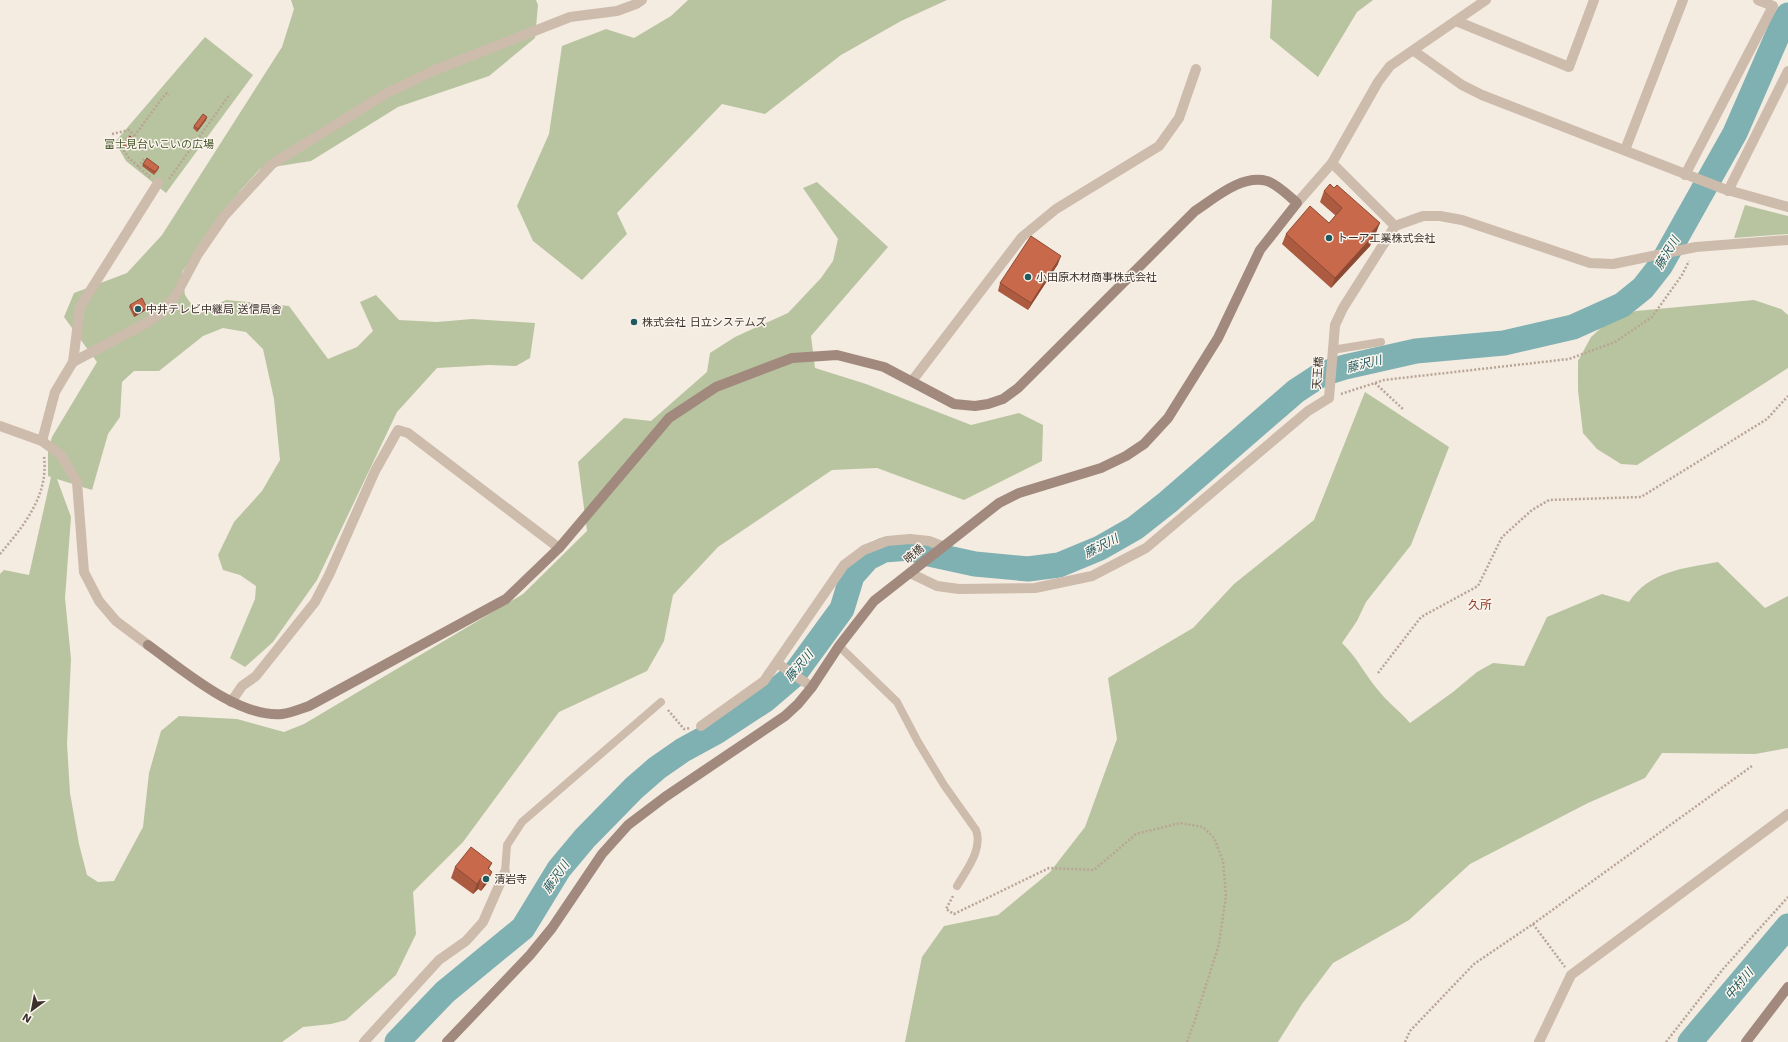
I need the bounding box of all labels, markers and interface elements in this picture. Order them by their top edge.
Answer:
park label: 富士見台いこいの広場 [104,138,214,151]
place label: トーア工業株式会社 [1337,232,1436,245]
water label: 藤沢川 [1652,232,1683,272]
marker: トーア工業株式会社 [1324,233,1334,243]
place label: 小田原木材商事株式会社 [1036,271,1157,284]
marker: 小田原木材商事株式会社 [1023,272,1033,282]
place label: 中井テレビ中継局 送信局舎 [146,303,282,316]
marker: 中井テレビ中継局 送信局舎 [133,304,143,314]
place label: 株式会社 日立システムズ [642,316,766,329]
marker: 株式会社 日立システムズ [629,317,639,327]
water label: 藤沢川 [1345,352,1385,375]
street label: 天王橋 [1310,356,1326,390]
water label: 藤沢川 [1082,531,1122,560]
street label: 暁橋 [901,542,927,566]
district label: 久所 [1468,598,1492,612]
water label: 藤沢川 [782,646,817,684]
water label: 藤沢川 [540,857,573,896]
place label: 清岩寺 [494,873,527,886]
marker: 清岩寺 [481,874,491,884]
water label: 中村川 [1722,964,1757,1002]
north arrow [12,990,52,1030]
text: N [20,1010,34,1026]

